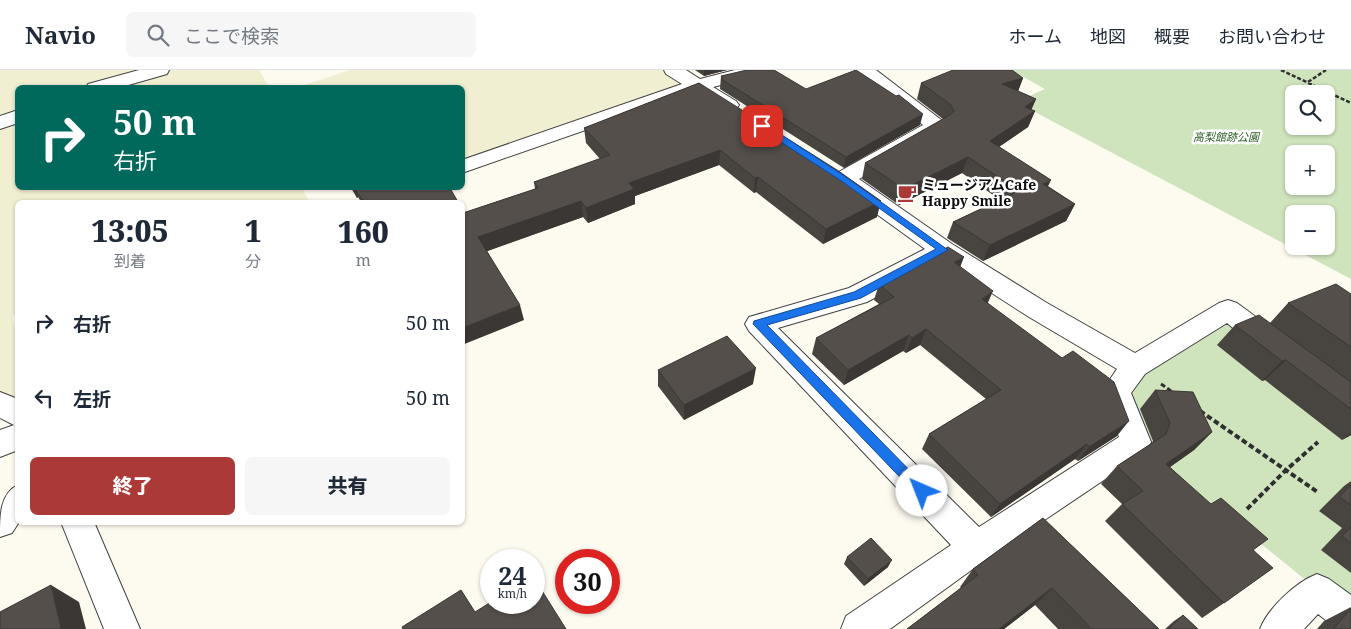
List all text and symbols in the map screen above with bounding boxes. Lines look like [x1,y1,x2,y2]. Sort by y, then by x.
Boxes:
search box [126,12,476,57]
text: Navio [25,18,96,51]
icon: search [144,21,172,49]
text: ここで検索 [184,23,279,49]
text: ホーム [1009,24,1062,48]
text: 地図 [1090,24,1126,48]
text: 概要 [1154,24,1190,48]
text: お問い合わせ [1218,24,1326,48]
map controls [1285,85,1335,255]
button: search [1285,85,1335,135]
text: 50 m [113,98,196,145]
icon: right [30,105,95,170]
pin [741,105,783,147]
icon: arrive [748,112,776,140]
park label: 高梨館跡公園 [1193,129,1261,144]
text: 右折 [113,145,157,175]
button: + [1285,145,1335,195]
place label: ミュージアムCafe Happy Smile [922,175,1036,210]
cafe icon: ミュージアムCafe Happy Smile [896,182,918,204]
button: − [1285,205,1335,255]
text: 13:05 [91,210,169,251]
text: 1 [245,210,262,251]
text: 160 [338,211,389,252]
text: m [356,249,371,271]
text: 到着 [114,250,146,272]
text: 分 [245,250,261,272]
icon: right [30,309,58,337]
text: 50 m [406,310,450,336]
text: 右折 [73,311,111,337]
icon: left [30,384,58,412]
text: 50 m [406,385,450,411]
text: 左折 [73,386,111,412]
button: 終了 [30,457,235,515]
button: 共有 [245,457,450,515]
position arrow [895,464,947,516]
speed limit sign: 30 [555,549,620,614]
text: 24 [498,558,527,592]
text: km/h [498,585,527,602]

